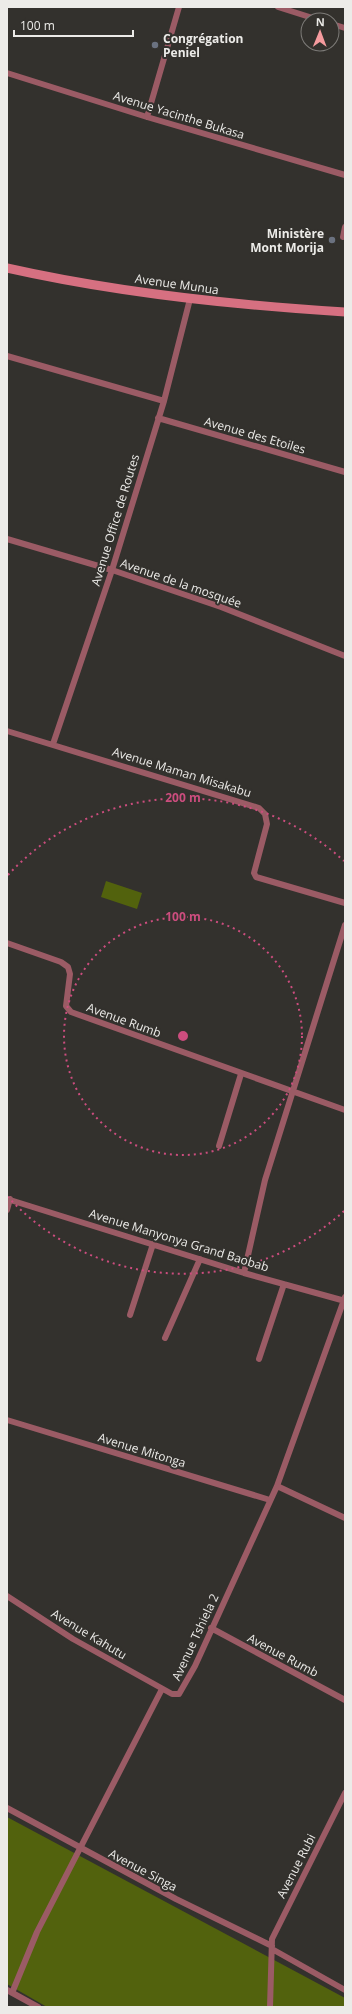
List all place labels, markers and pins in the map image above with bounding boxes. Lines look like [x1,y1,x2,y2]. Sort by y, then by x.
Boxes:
place label: Congrégation Peniel [163,30,244,61]
marker: Congrégation Peniel [150,40,160,50]
place label: Ministère Mont Morija [250,225,324,256]
marker: Ministère Mont Morija [327,235,337,245]
centre of rings [176,1029,190,1043]

